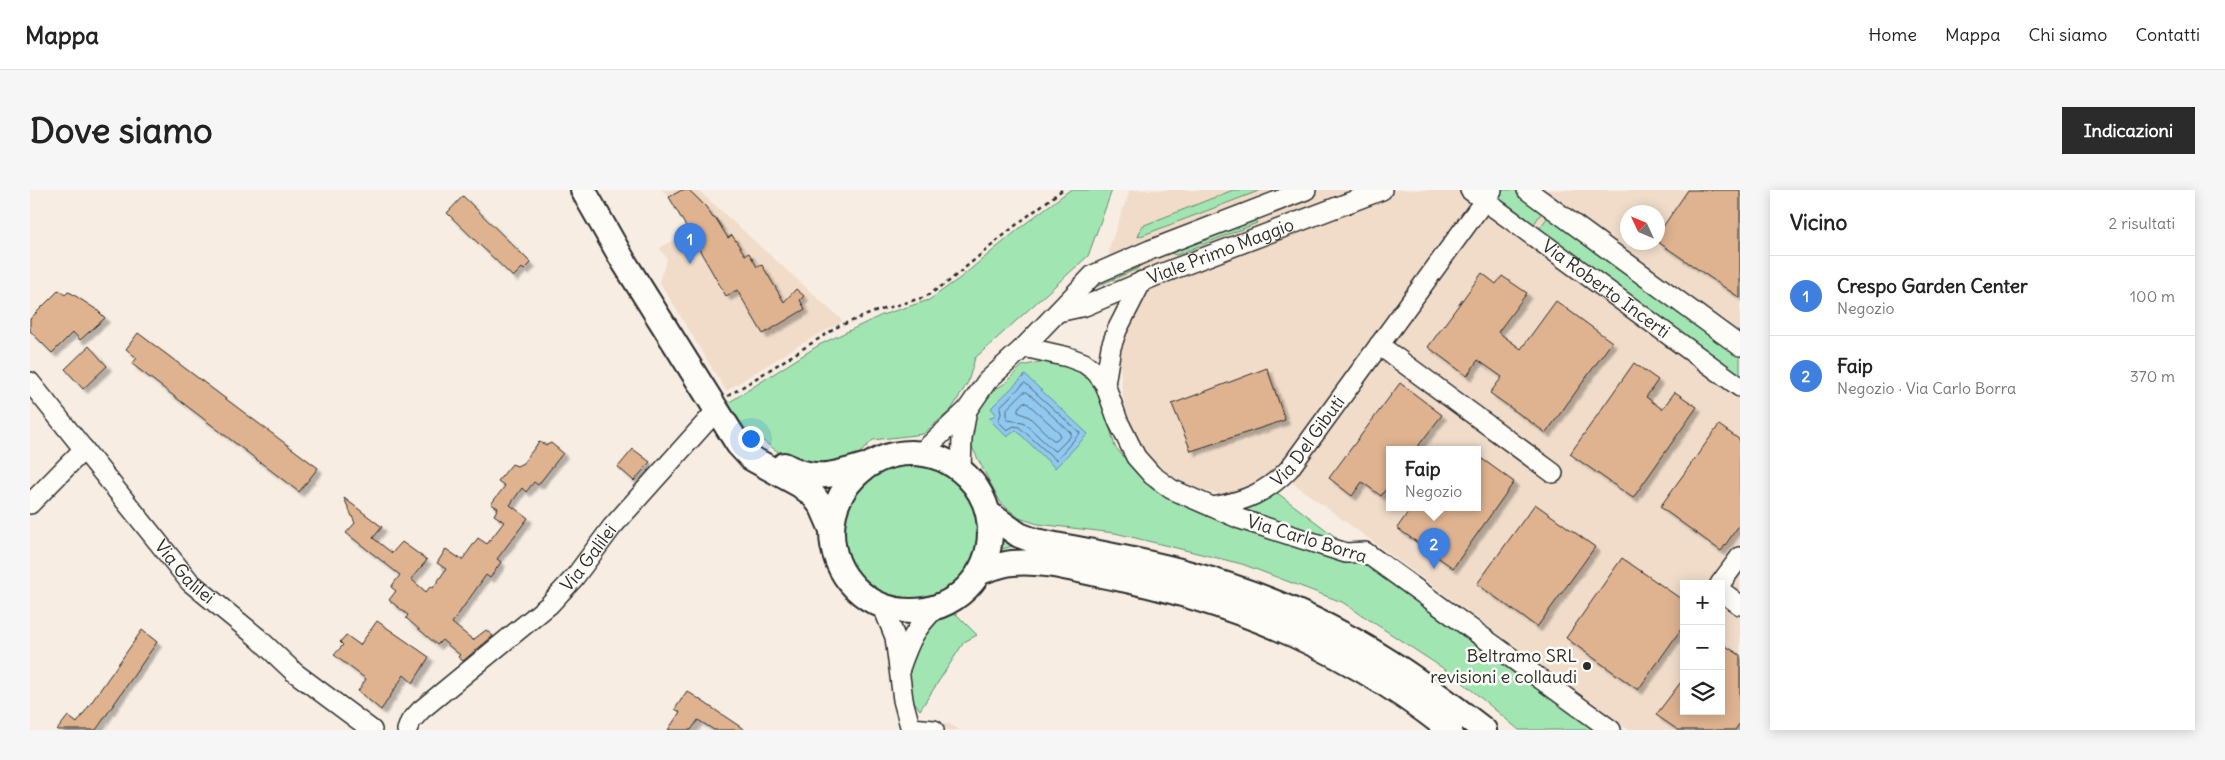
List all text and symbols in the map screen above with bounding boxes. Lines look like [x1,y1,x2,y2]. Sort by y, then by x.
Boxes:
text: Mappa [25,20,99,50]
text: Home [1868,23,1917,46]
text: Mappa [1945,23,2000,46]
text: Chi siamo [2028,23,2107,46]
text: Contatti [2135,23,2200,46]
button: Indicazioni [2062,107,2195,154]
text: Dove siamo [30,108,213,152]
north arrow [1620,205,1665,250]
text: Vicino [1790,209,1847,236]
street label: Viale Primo Maggio [1144,212,1297,289]
text: 2 risultati [2109,213,2175,233]
pin: 1 [674,223,706,264]
street label: Via Roberto Incerti [1537,234,1675,343]
text: Crespo Garden Center [1837,274,2028,298]
text: 1 [1803,286,1809,306]
text: 100 m [2130,286,2175,306]
text: Negozio [1837,298,1895,318]
text: Faip [1837,354,1873,378]
text: 2 [1802,366,1810,386]
text: 370 m [2130,366,2175,386]
text: Negozio · Via Carlo Borra [1837,378,2016,398]
street label: Via Del Gibuti [1266,391,1349,491]
your location [738,426,764,452]
popup [1386,446,1481,511]
text: Faip [1405,457,1441,481]
text: Negozio [1405,481,1462,501]
street label: Via Carlo Borra [1244,509,1370,568]
street label: Via Galilei [555,519,621,596]
pin: 2 [1418,528,1450,569]
street label: Via Galilei [150,535,220,609]
map controls [1680,580,1725,715]
button: + [1680,580,1725,625]
button: − [1680,625,1725,670]
place label: Beltramo SRL revisioni e collaudi [1430,644,1577,688]
marker: Beltramo SRL revisioni e collaudi [1581,660,1593,672]
button: layers [1680,670,1725,715]

